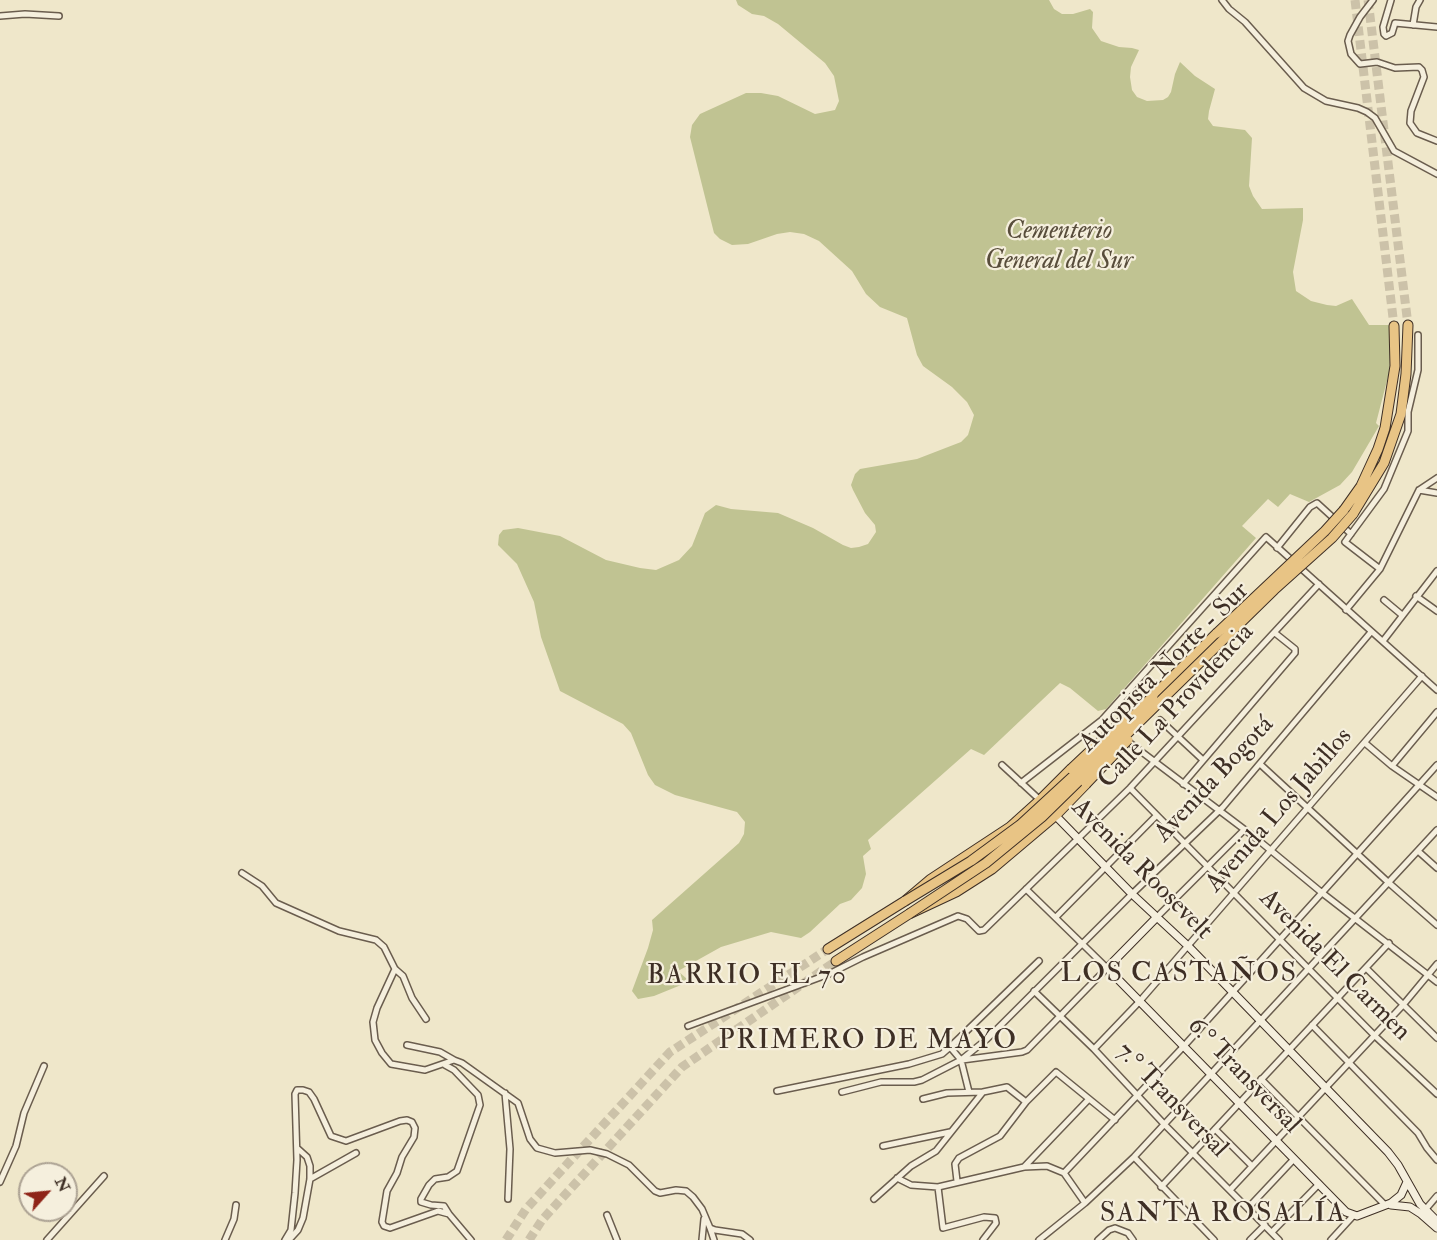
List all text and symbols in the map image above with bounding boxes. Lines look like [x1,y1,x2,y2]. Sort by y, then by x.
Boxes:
park label: Cementerio General del Sur [985,216,1133,278]
street label: Autopista Norte - Sur [1073,576,1257,760]
street label: Calle La Providencia [1093,618,1261,796]
street label: Avenida Bogotá [1149,711,1281,849]
street label: Avenida Los Jabillos [1200,722,1360,900]
street label: Avenida Roosevelt [1064,793,1218,947]
street label: Avenida El Carmen [1252,884,1416,1048]
district label: LOS CASTAÑOS [1060,958,1298,992]
district label: BARRIO EL 70 [647,961,847,993]
street label: 6.° Transversal [1180,1011,1306,1141]
district label: PRIMERO DE MAYO [718,1025,1018,1059]
street label: 7.° Transversal [1108,1037,1234,1165]
north arrow [18,1162,78,1222]
text: N [50,1174,74,1196]
district label: SANTA ROSALÍA [1100,1198,1346,1232]

